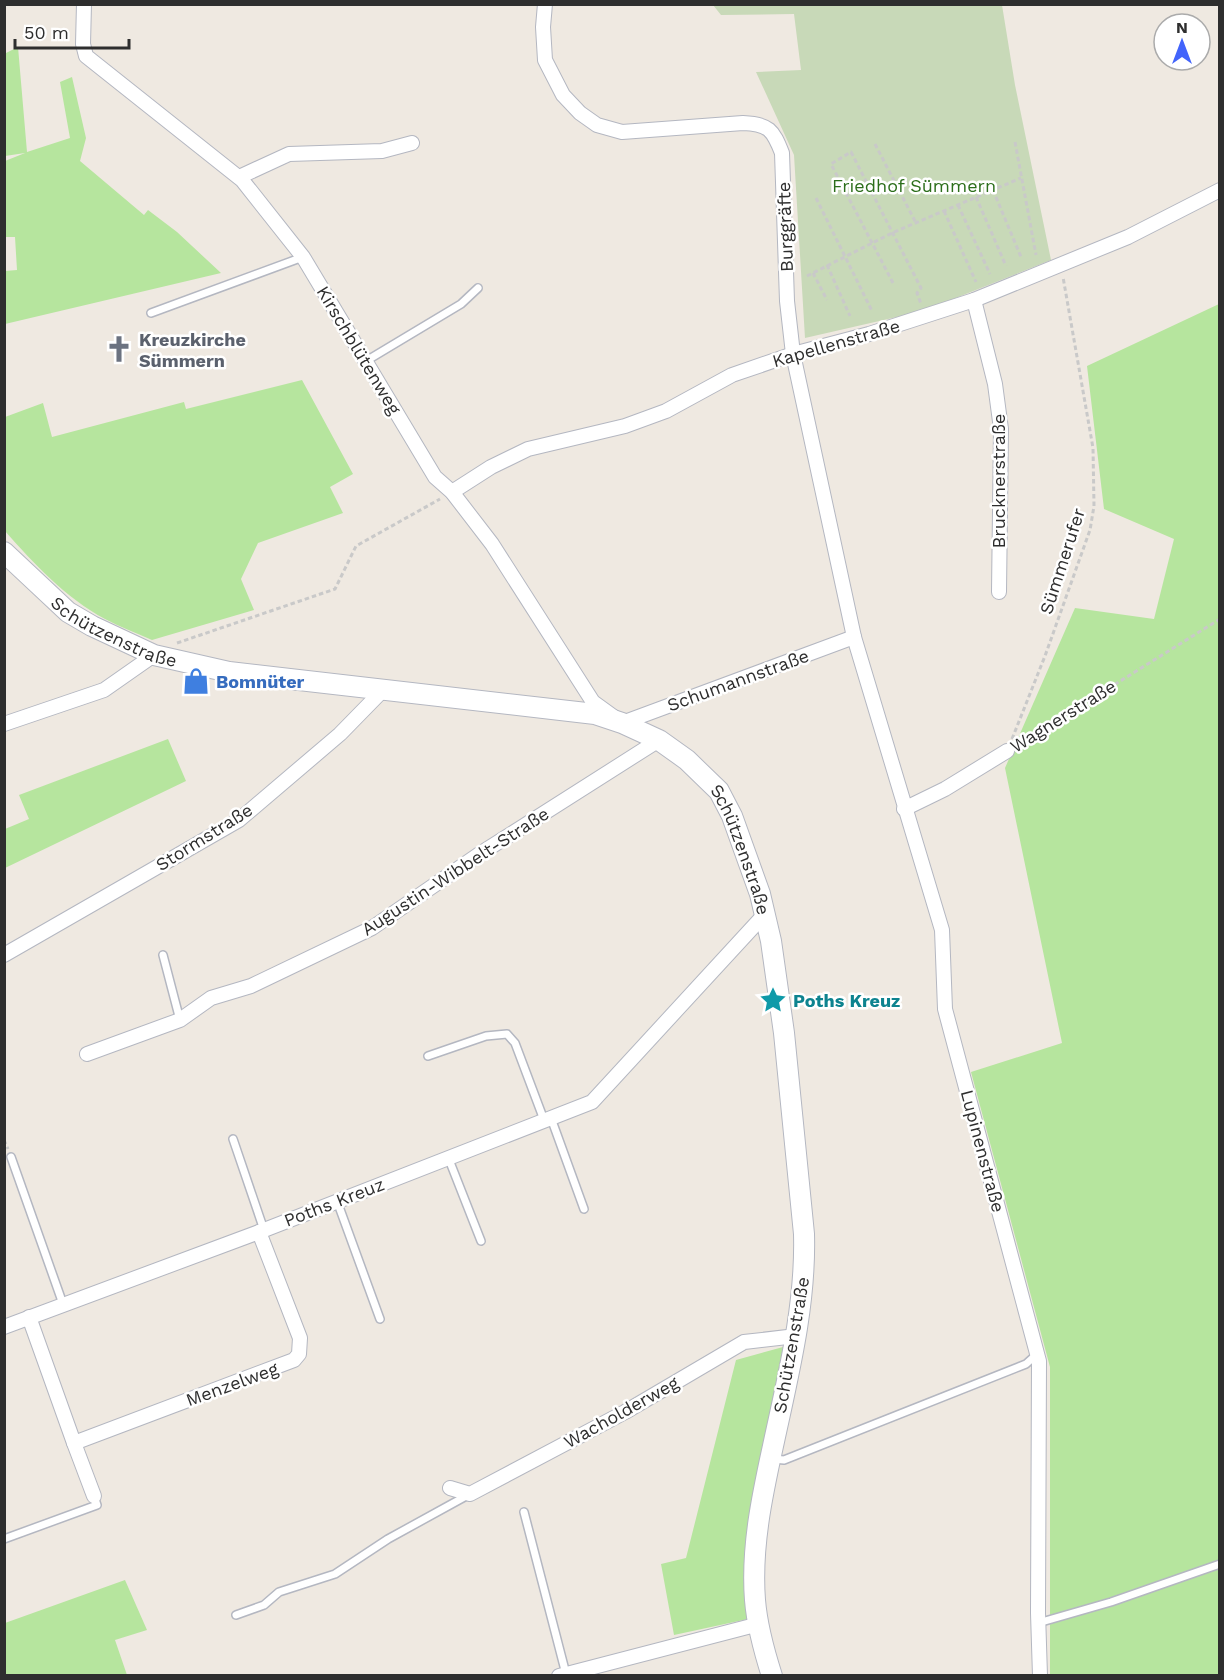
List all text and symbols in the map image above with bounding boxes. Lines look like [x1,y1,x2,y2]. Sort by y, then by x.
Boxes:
scale bar [15,12,129,50]
north arrow [1152,12,1212,72]
text: N [1176,18,1188,37]
text: 50 m [24,22,69,43]
park label: Friedhof Sümmern [832,175,996,196]
street label: Burggräfte [773,182,797,272]
street label: Kirschblütenweg [312,282,406,418]
street label: Kapellenstraße [770,315,902,371]
place label: Kreuzkirche Sümmern [139,329,246,371]
church icon: Kreuzkirche Sümmern [104,334,134,364]
street label: Brucknerstraße [988,414,1009,548]
street label: Sümmerufer [1035,505,1089,617]
street label: Schützenstraße [47,591,179,670]
street label: Schumannstraße [664,645,812,715]
shop icon: Bomnüter [181,666,211,696]
place label: Bomnüter [216,671,305,692]
street label: Wagnerstraße [1006,675,1120,757]
street label: Schützenstraße [707,779,775,917]
street label: Stormstraße [152,799,256,875]
street label: Augustin-Wibbelt-Straße [357,803,553,939]
place icon: Poths Kreuz [758,985,788,1015]
place label: Poths Kreuz [793,990,900,1011]
street label: Lupinenstraße [957,1087,1009,1215]
street label: Poths Kreuz [281,1173,387,1231]
street label: Schützenstraße [769,1275,813,1415]
street label: Menzelweg [183,1357,281,1410]
street label: Wacholderweg [560,1372,682,1452]

